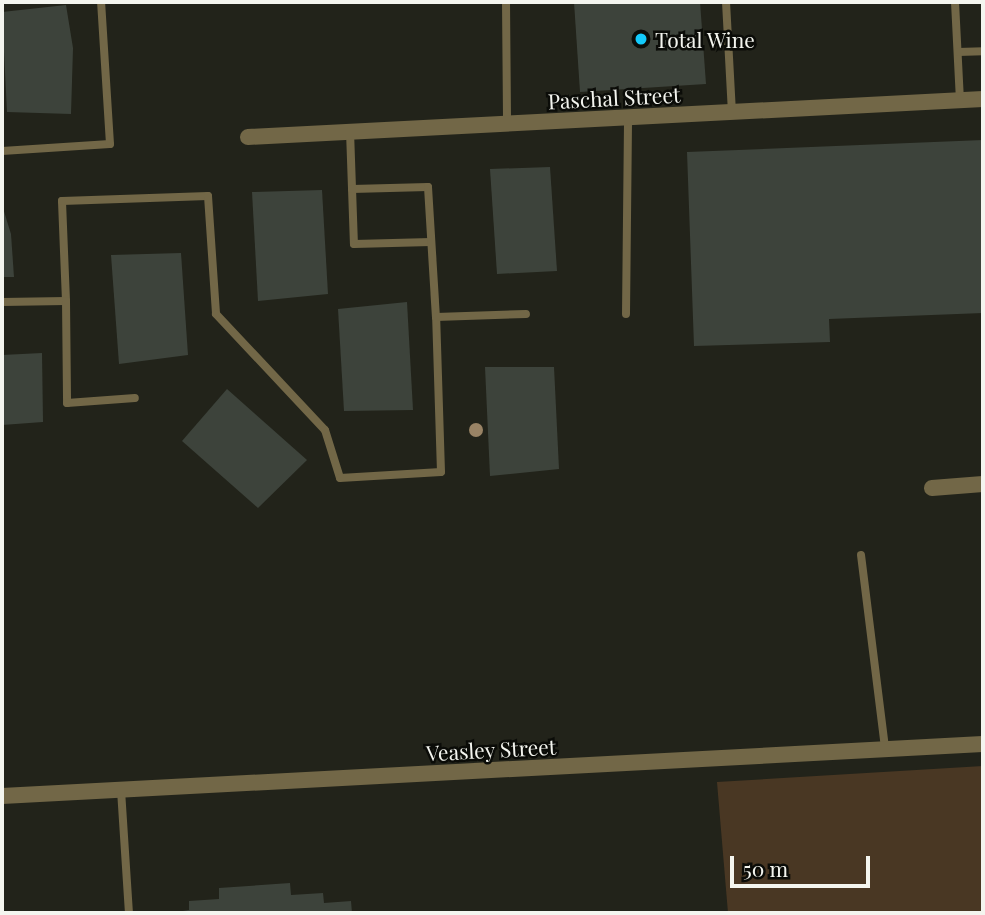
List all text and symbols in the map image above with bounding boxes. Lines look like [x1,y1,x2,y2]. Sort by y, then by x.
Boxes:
place label: Total Wine [655,26,756,52]
marker: Total Wine [633,31,649,47]
street label: Paschal Street [547,81,681,113]
street label: Veasley Street [425,733,557,765]
scale bar [733,842,873,886]
text: 50 m [743,854,788,882]

